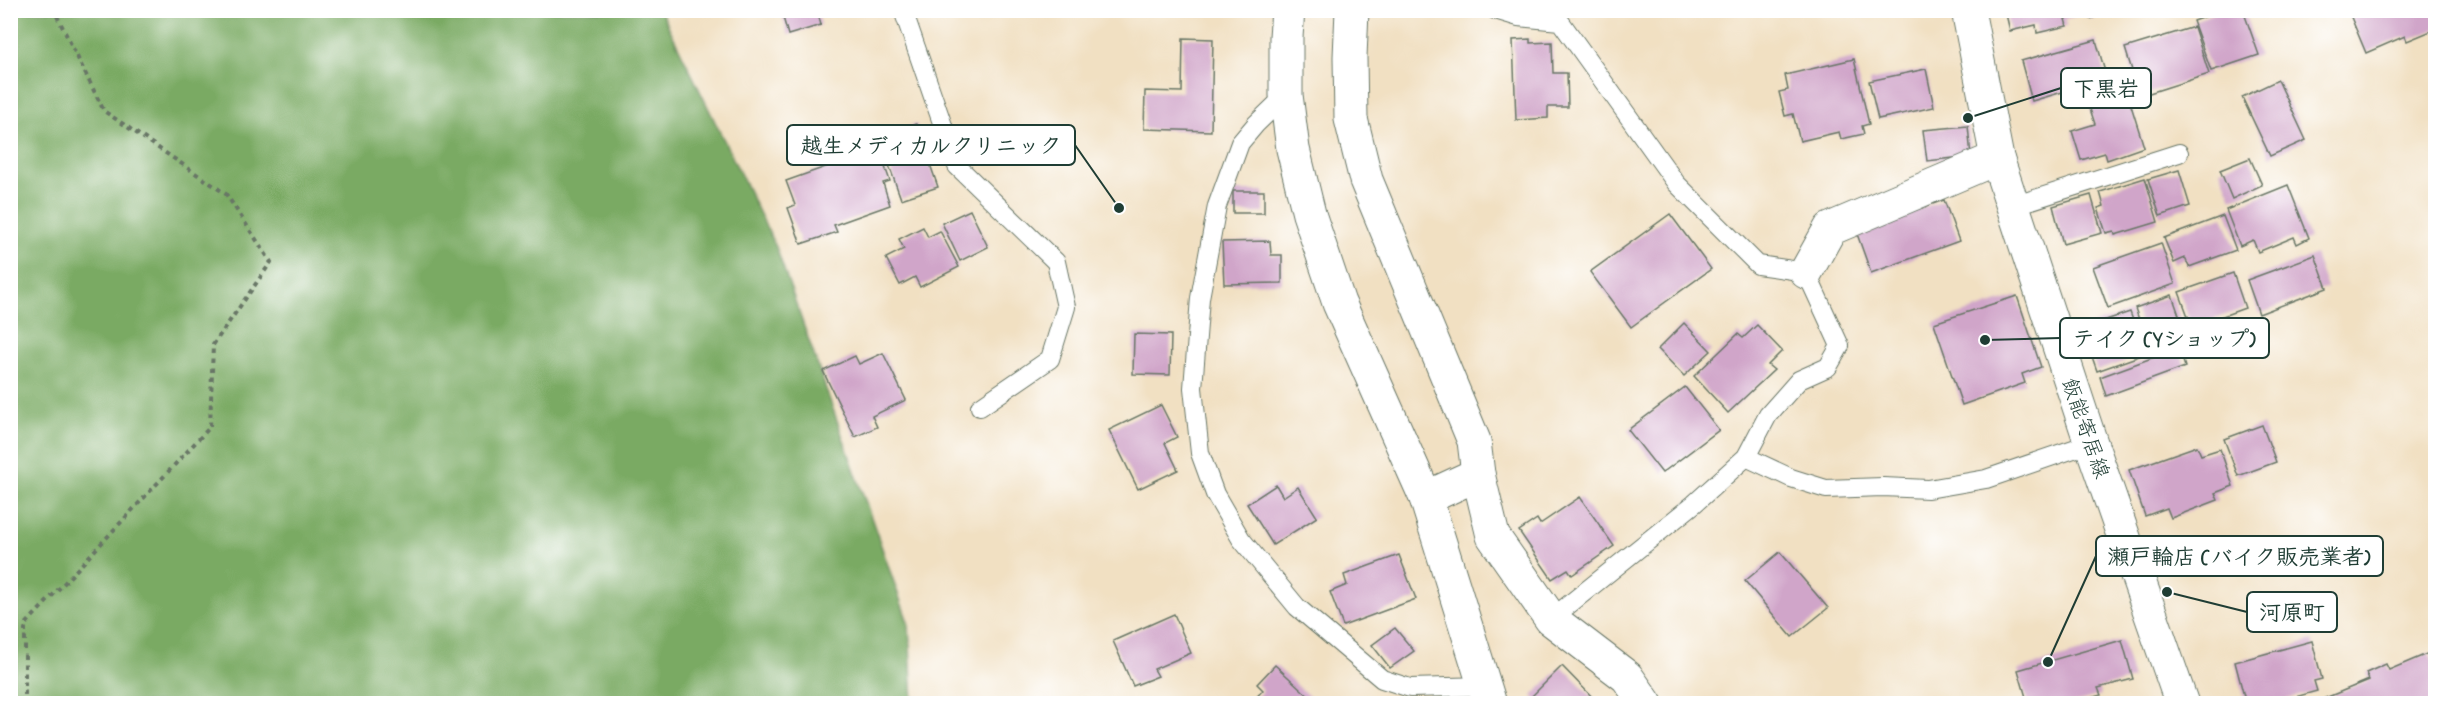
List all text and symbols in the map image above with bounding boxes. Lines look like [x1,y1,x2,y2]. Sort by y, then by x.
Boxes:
callout: 下黒岩 [2061,68,2151,108]
text: 下黒岩 [2073,75,2139,107]
callout: 越生メディカルクリニック [787,125,1075,165]
text: 越生メディカルクリニック [801,132,1061,164]
callout: テイク (Yショップ) [2060,318,2269,358]
text: テイク (Yショップ) [2072,325,2256,357]
street label: 飯能寄居線 [2053,374,2115,483]
callout: 瀬戸輪店 (バイク販売業者) [2096,536,2383,576]
text: 瀬戸輪店 (バイク販売業者) [2108,543,2371,575]
callout: 河原町 [2247,592,2337,632]
text: 河原町 [2259,599,2325,631]

